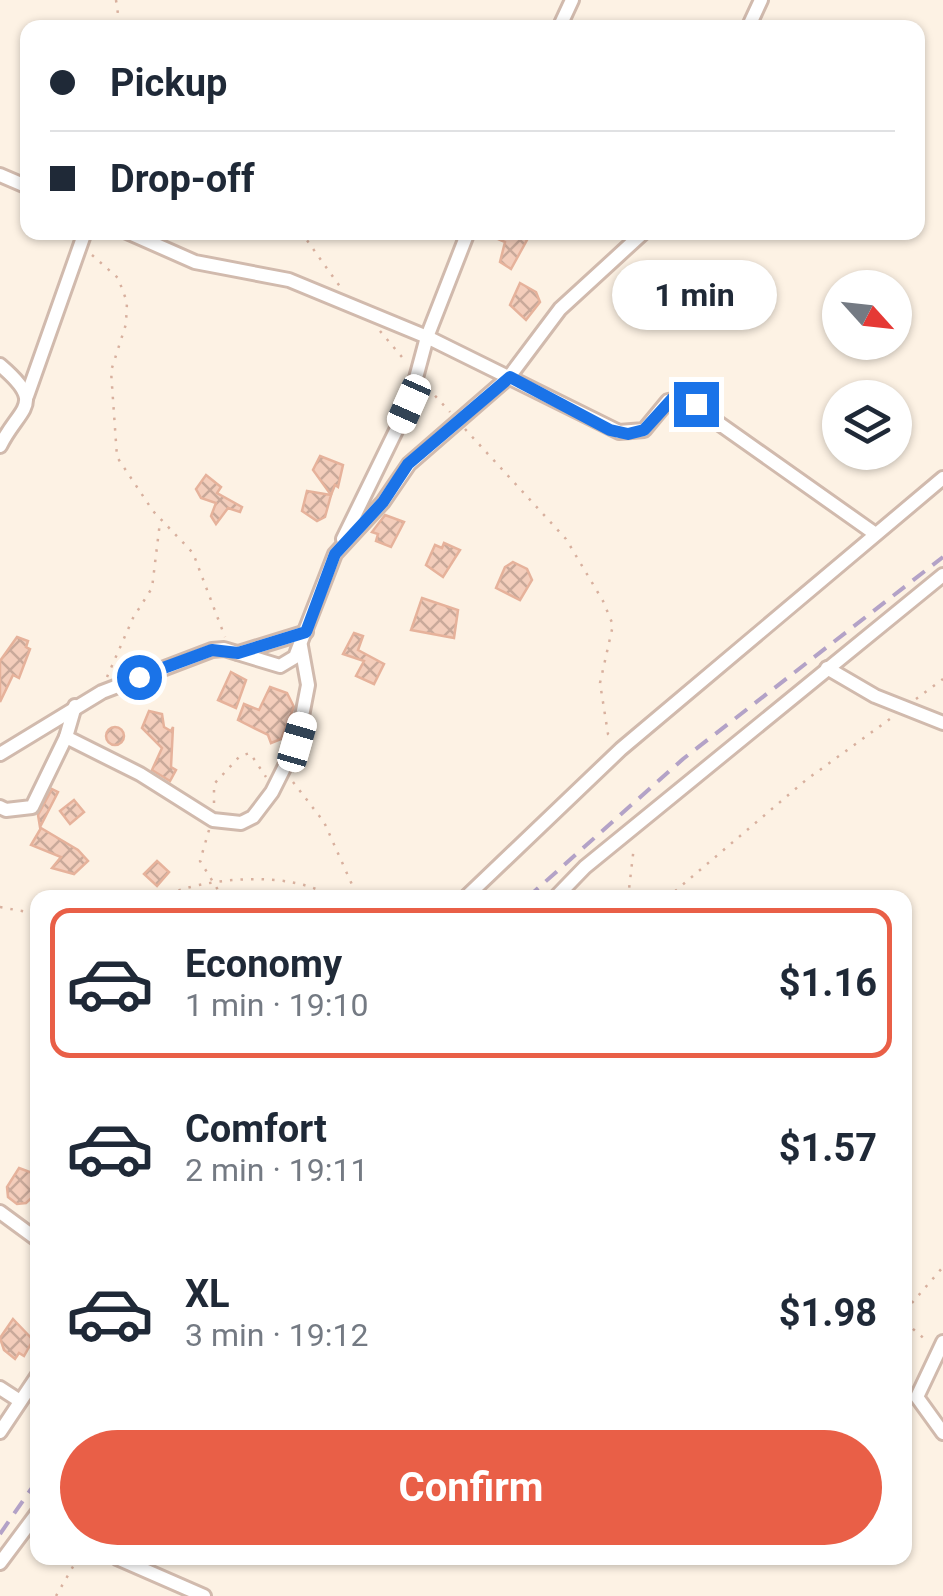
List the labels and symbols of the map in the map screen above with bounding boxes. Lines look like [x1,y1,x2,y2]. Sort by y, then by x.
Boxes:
callout: 1 min [614,259,778,329]
north arrow [822,270,912,360]
car [383,370,435,438]
route end [674,382,719,427]
route start [117,655,162,700]
car [274,709,320,775]

